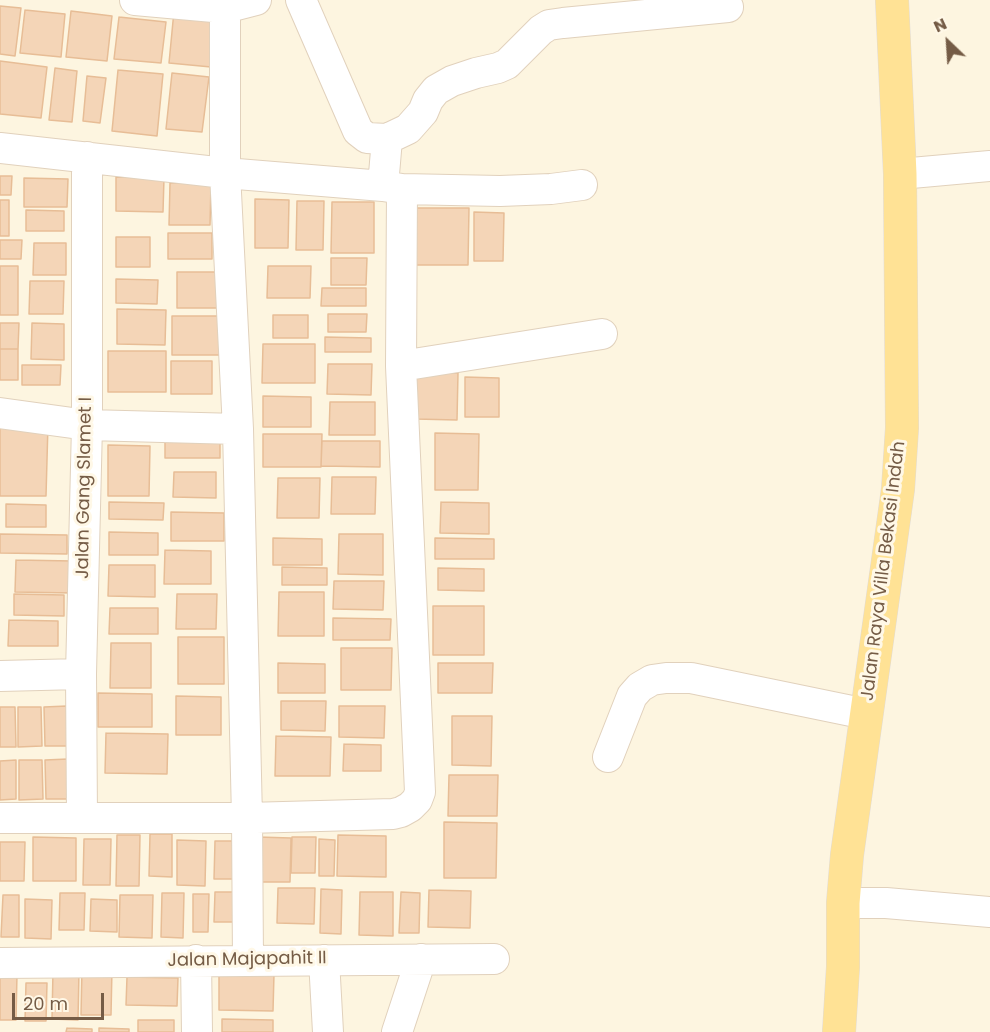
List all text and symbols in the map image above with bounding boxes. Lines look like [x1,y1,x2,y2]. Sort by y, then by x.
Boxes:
north arrow [918,12,978,72]
text: N [930,12,950,38]
street label: Jalan Gang Slamet I [73,397,97,579]
street label: Jalan Raya Villa Bekasi Indah [857,440,911,702]
street label: Jalan Majapahit II [167,948,327,972]
scale bar [15,981,106,1019]
text: 20 m [23,991,68,1016]

